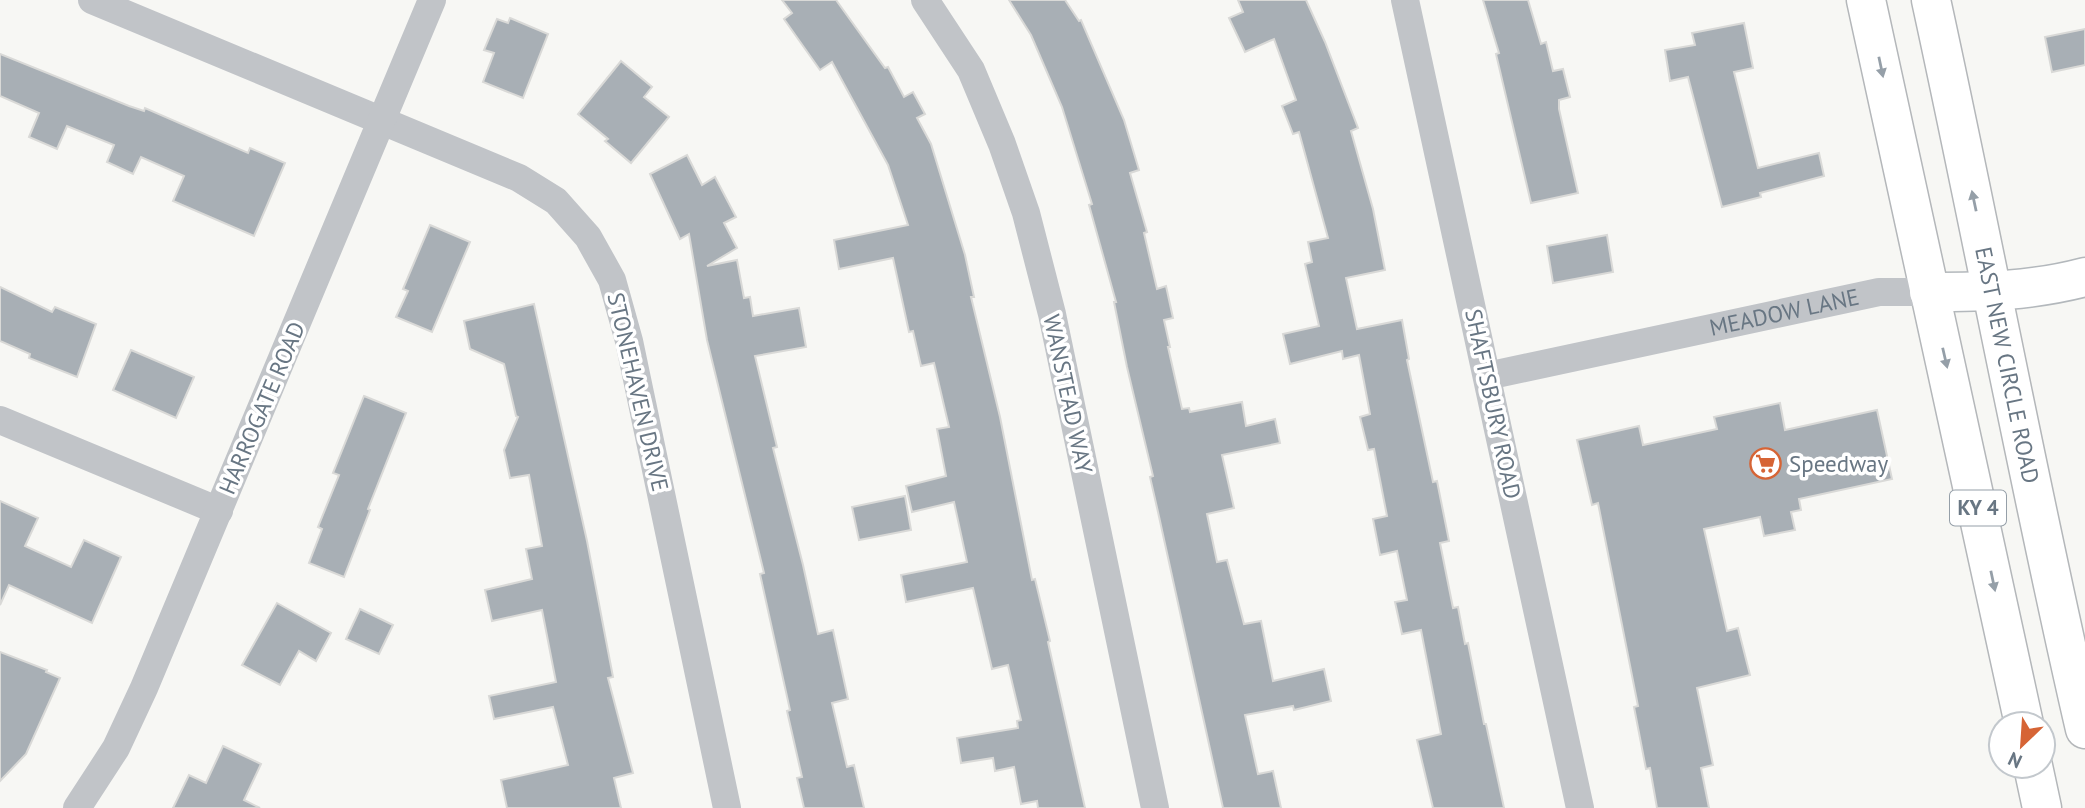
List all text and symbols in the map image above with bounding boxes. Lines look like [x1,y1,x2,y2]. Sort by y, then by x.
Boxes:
one-way arrow [1876,56,1887,78]
one-way arrow [1968,190,1979,212]
street label: EAST NEW CIRCLE ROAD [1969,244,2046,486]
street label: MEADOW LANE [1707,282,1862,342]
street label: STONEHAVEN DRIVE [602,290,675,494]
street label: SHAFTSBURY ROAD [1459,306,1528,502]
street label: WANSTEAD WAY [1037,312,1100,476]
street label: HARROGATE ROAD [212,317,311,498]
one-way arrow [1940,348,1951,370]
supermarket icon: Speedway [1749,447,1783,481]
place label: Speedway [1789,449,1888,478]
road number: KY 4 [1950,490,2006,526]
one-way arrow [1988,570,1999,592]
north arrow [1987,710,2057,780]
text: N [2004,747,2026,774]

